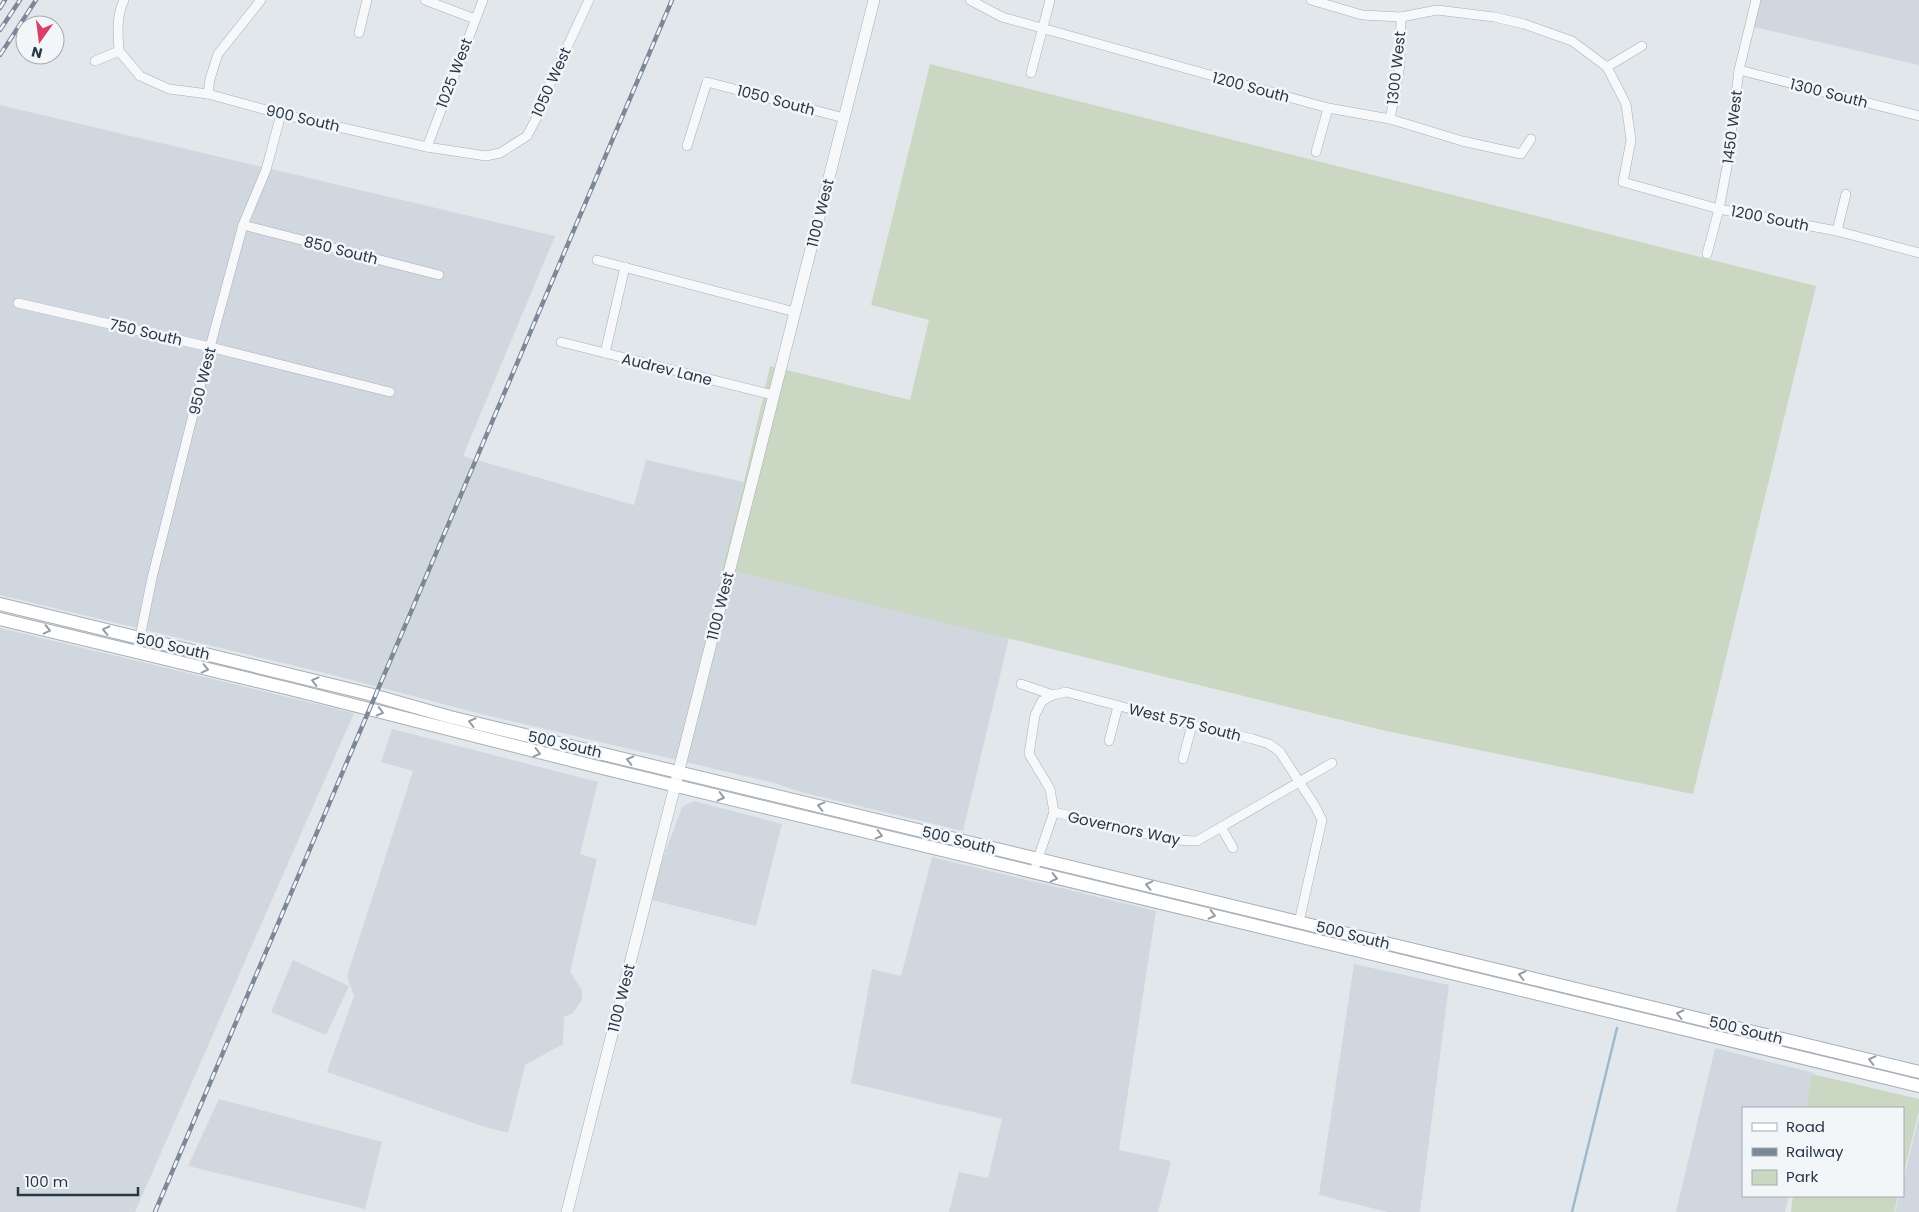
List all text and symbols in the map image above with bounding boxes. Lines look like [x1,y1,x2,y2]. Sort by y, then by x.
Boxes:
north arrow [15,15,65,65]
street label: 1300 West [1382,30,1410,106]
street label: 1025 West [431,35,477,111]
text: N [29,42,44,64]
street label: 1050 West [526,44,576,120]
street label: 1200 South [1210,67,1292,107]
street label: 1300 South [1788,73,1870,113]
street label: 1050 South [735,79,817,121]
street label: 1450 West [1717,89,1747,165]
street label: 900 South [264,99,342,137]
street label: 1100 West [801,177,839,249]
street label: 1200 South [1729,200,1811,236]
street label: 850 South [302,231,380,269]
street label: 750 South [108,313,184,351]
street label: 950 West [183,345,221,417]
street label: Audrev Lane [619,348,715,390]
street label: 1100 West [701,570,739,642]
one-way arrow [43,624,52,635]
one-way arrow [102,625,111,636]
street label: 500 South [134,627,212,665]
one-way arrow [201,663,210,674]
one-way arrow [311,676,320,687]
street label: West 575 South [1127,698,1243,746]
one-way arrow [375,707,383,717]
one-way arrow [468,717,477,728]
street label: 500 South [526,725,604,763]
one-way arrow [533,747,541,757]
one-way arrow [626,755,635,766]
one-way arrow [717,791,726,802]
one-way arrow [817,801,826,812]
street label: Governors Way [1066,806,1183,850]
street label: 500 South [920,821,998,859]
one-way arrow [875,829,884,840]
one-way arrow [1050,872,1059,883]
one-way arrow [1145,880,1154,891]
one-way arrow [1208,910,1216,920]
street label: 500 South [1314,916,1392,954]
street label: 1100 West [602,962,640,1034]
one-way arrow [1517,970,1526,981]
one-way arrow [1675,1009,1684,1020]
street label: 500 South [1707,1011,1785,1049]
one-way arrow [1867,1055,1876,1066]
legend [1742,1107,1904,1197]
text: Road [1786,1116,1825,1137]
text: Railway [1786,1141,1844,1162]
scale bar [18,1164,138,1196]
text: Park [1786,1166,1818,1187]
text: 100 m [25,1171,68,1192]

